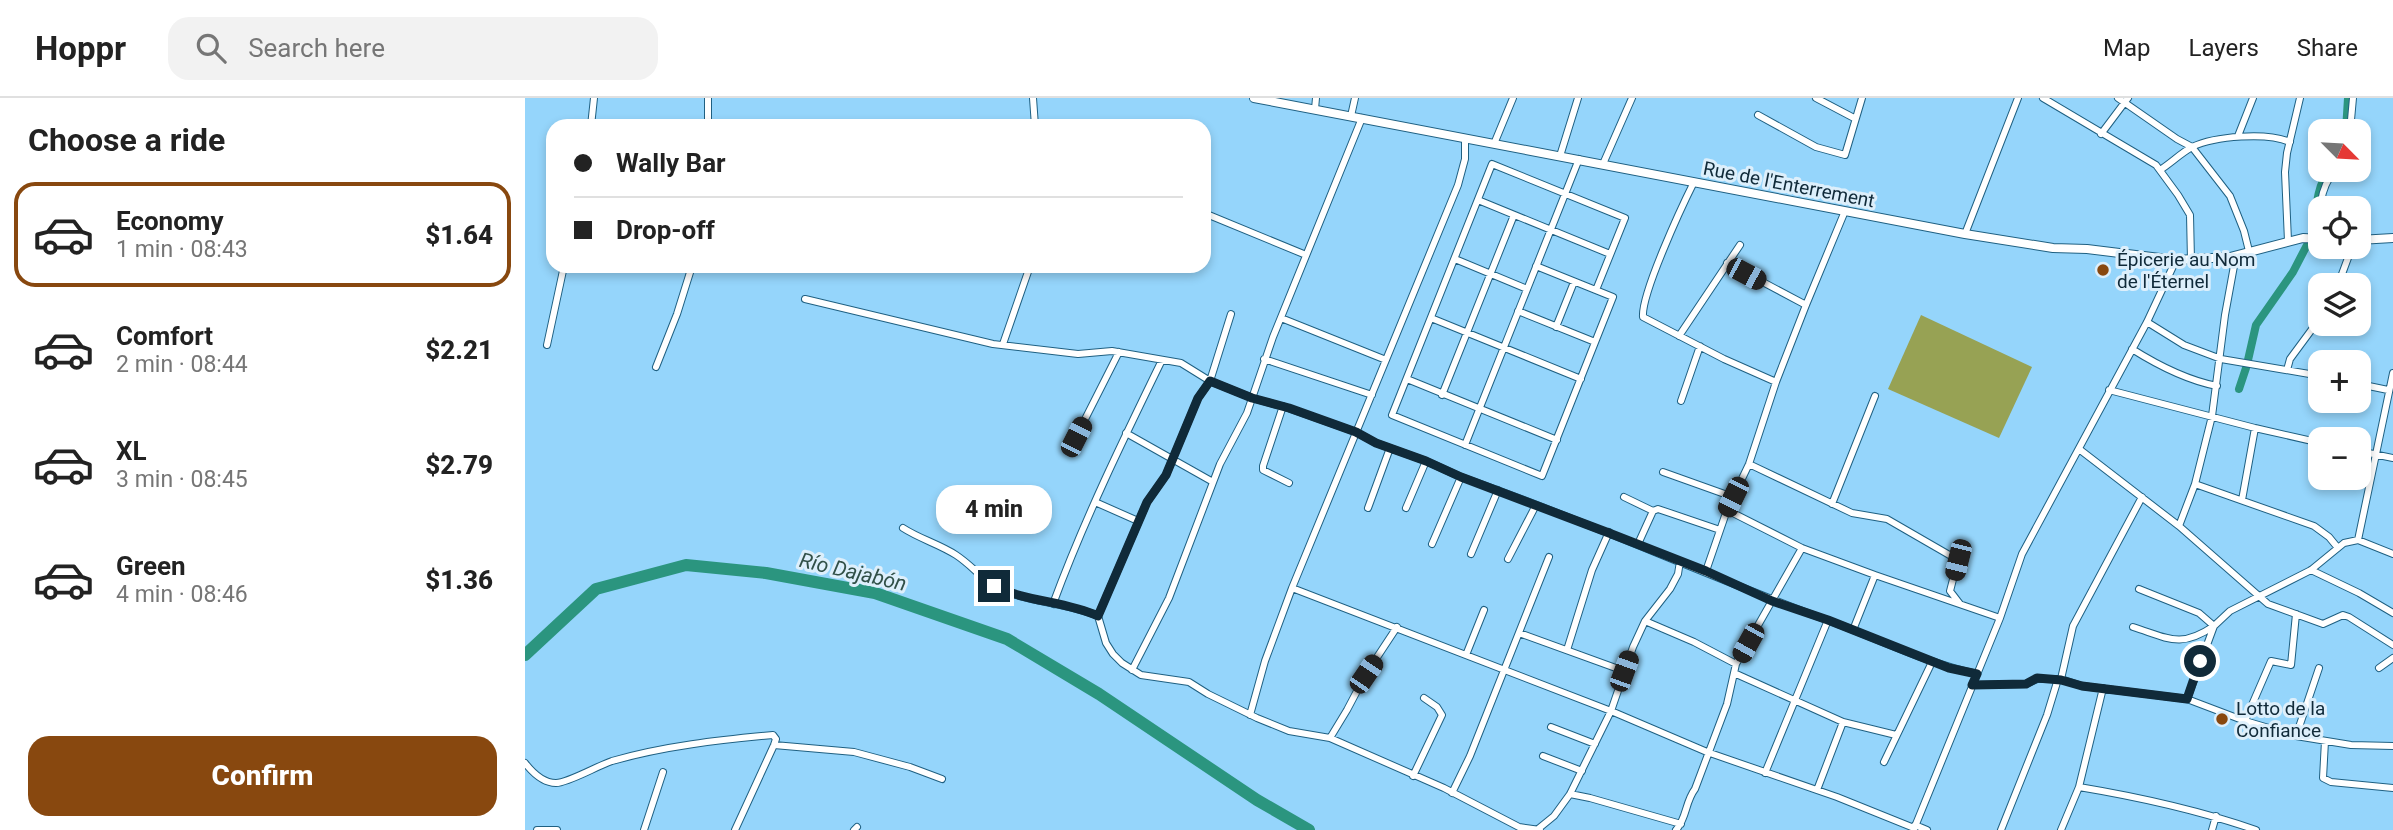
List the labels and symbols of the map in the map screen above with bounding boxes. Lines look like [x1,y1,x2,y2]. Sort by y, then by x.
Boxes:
north arrow [2308,119,2371,182]
street label: Rue de l'Enterrement [1701,157,1877,212]
place label: Épicerie au Nom de l'Éternel [2117,248,2256,293]
car [1723,255,1770,293]
marker: Épicerie au Nom de l'Éternel [2095,262,2111,278]
car [1058,414,1095,460]
car [1715,474,1752,520]
callout: 4 min [936,484,1052,533]
car [1943,537,1974,583]
water label: Río Dajabón [797,548,909,596]
route end [978,570,1010,602]
car [1729,620,1768,666]
route start [2184,645,2216,677]
car [1607,648,1642,694]
car [1346,651,1387,697]
place label: Lotto de la Confiance [2236,697,2325,742]
marker: Lotto de la Confiance [2214,711,2230,727]

